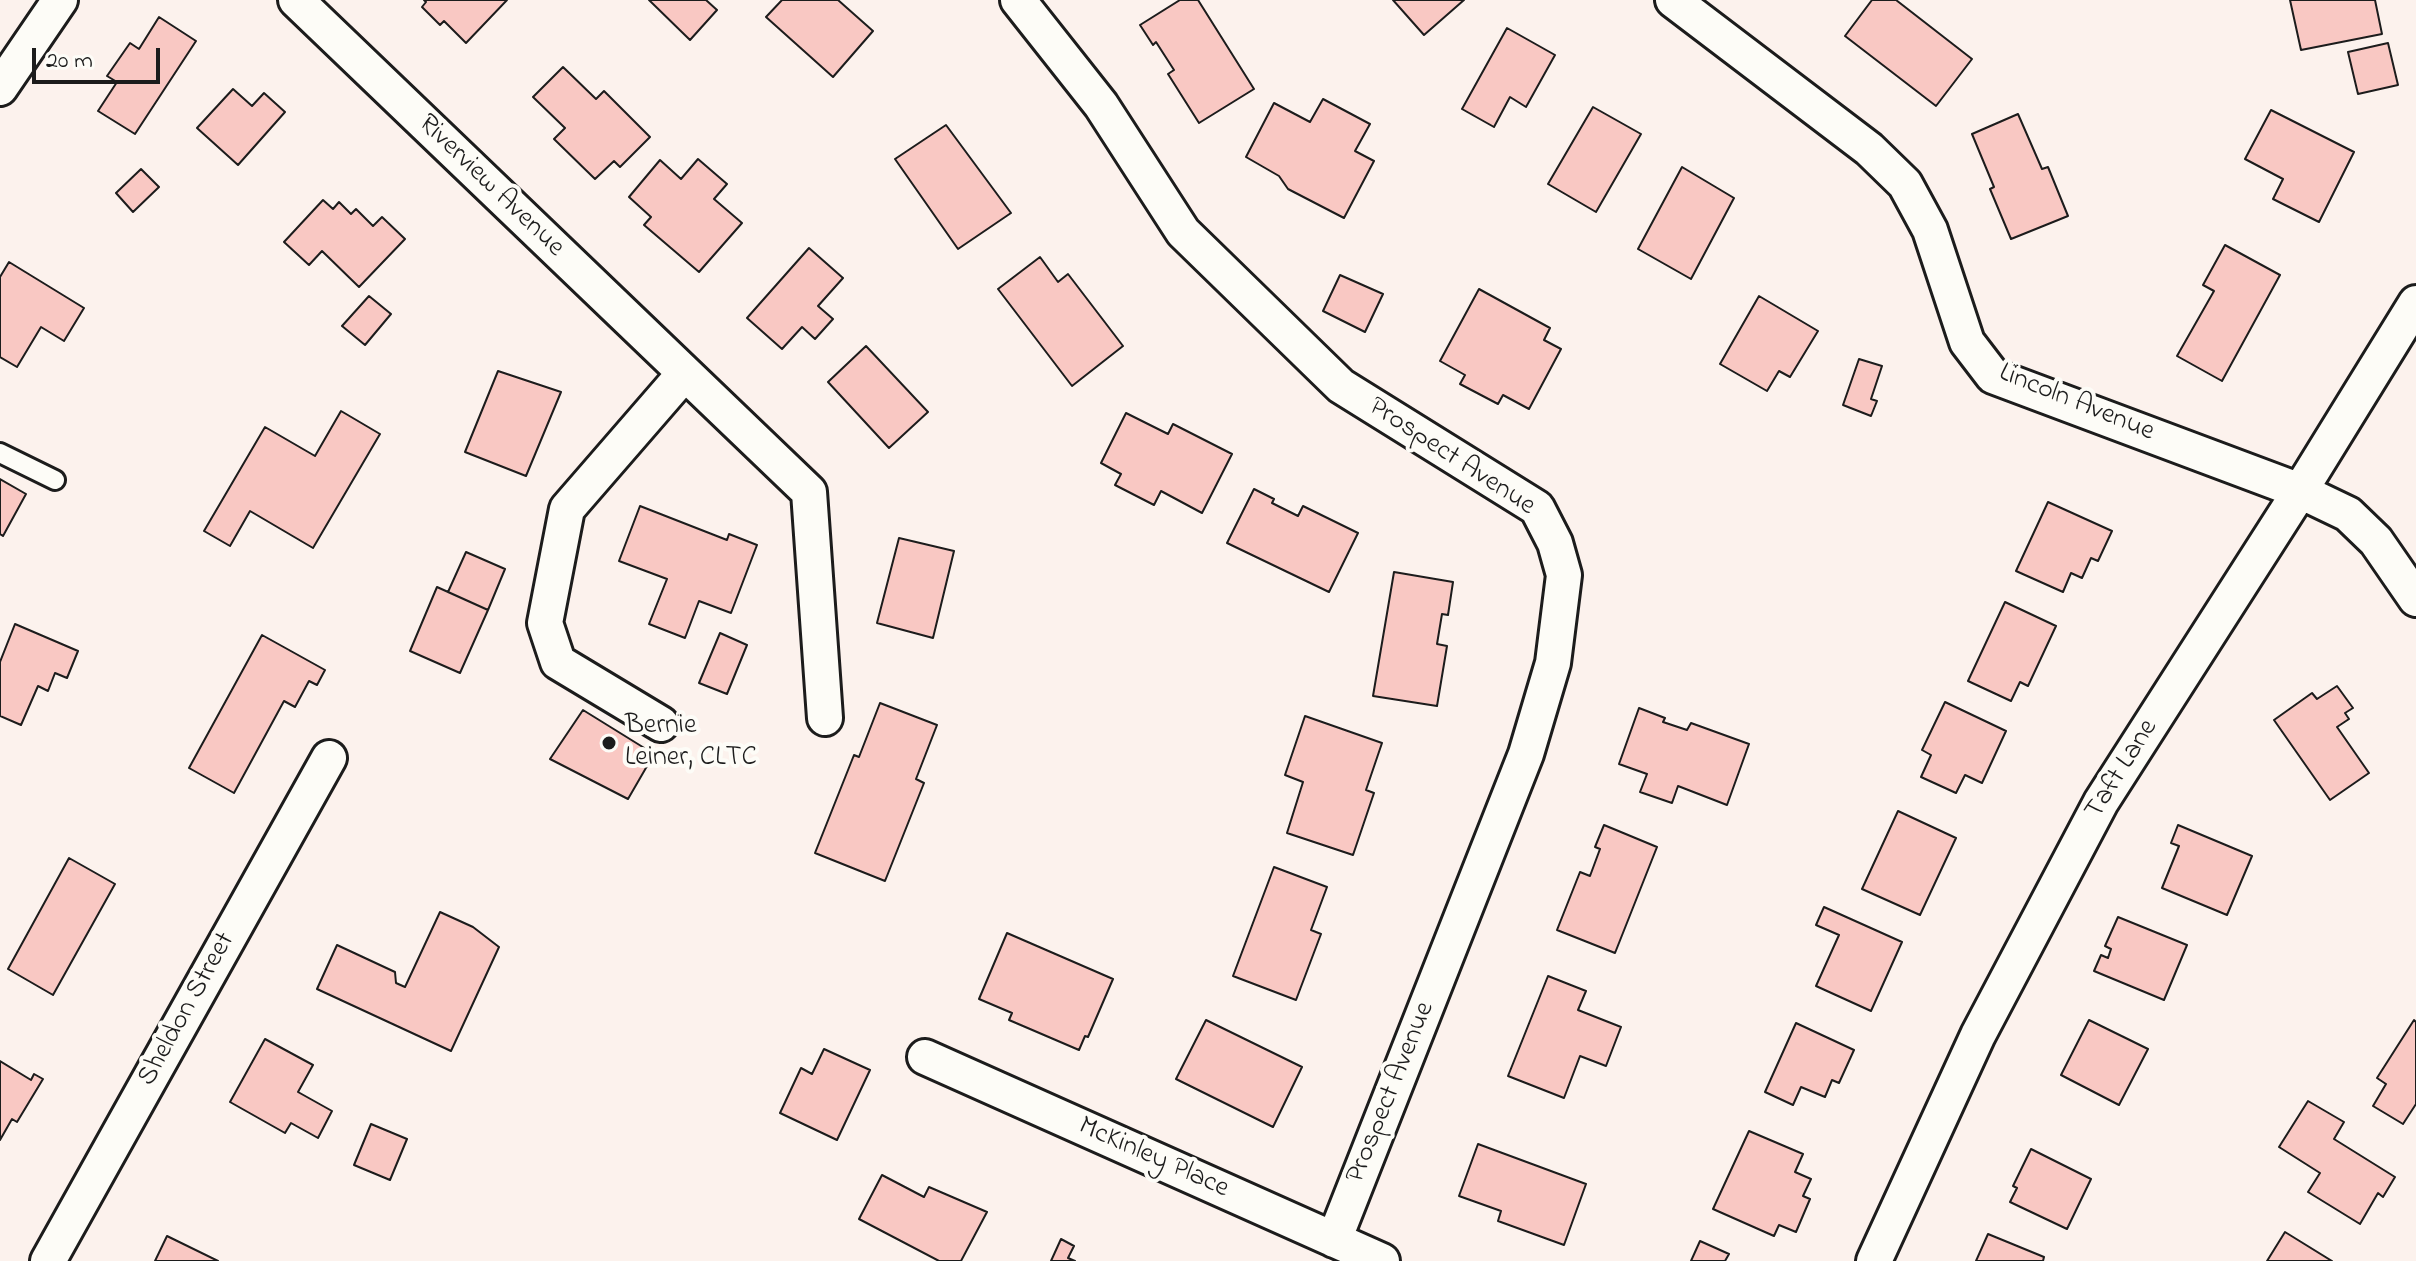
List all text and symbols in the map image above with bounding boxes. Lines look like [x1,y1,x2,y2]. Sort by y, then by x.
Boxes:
scale bar [36,32,164,82]
text: 20 m [46,44,93,79]
street label: Riverview Avenue [410,109,570,265]
street label: Lincoln Avenue [1993,358,2159,450]
street label: Prospect Avenue [1361,392,1541,524]
place label: Bernie Leiner, CLTC [625,710,757,776]
street label: Taft Lane [2079,714,2167,826]
marker: Bernie Leiner, CLTC [600,734,618,752]
street label: Sheldon Street [132,927,244,1093]
street label: Prospect Avenue [1340,998,1444,1188]
street label: McKinley Place [1073,1111,1233,1207]

